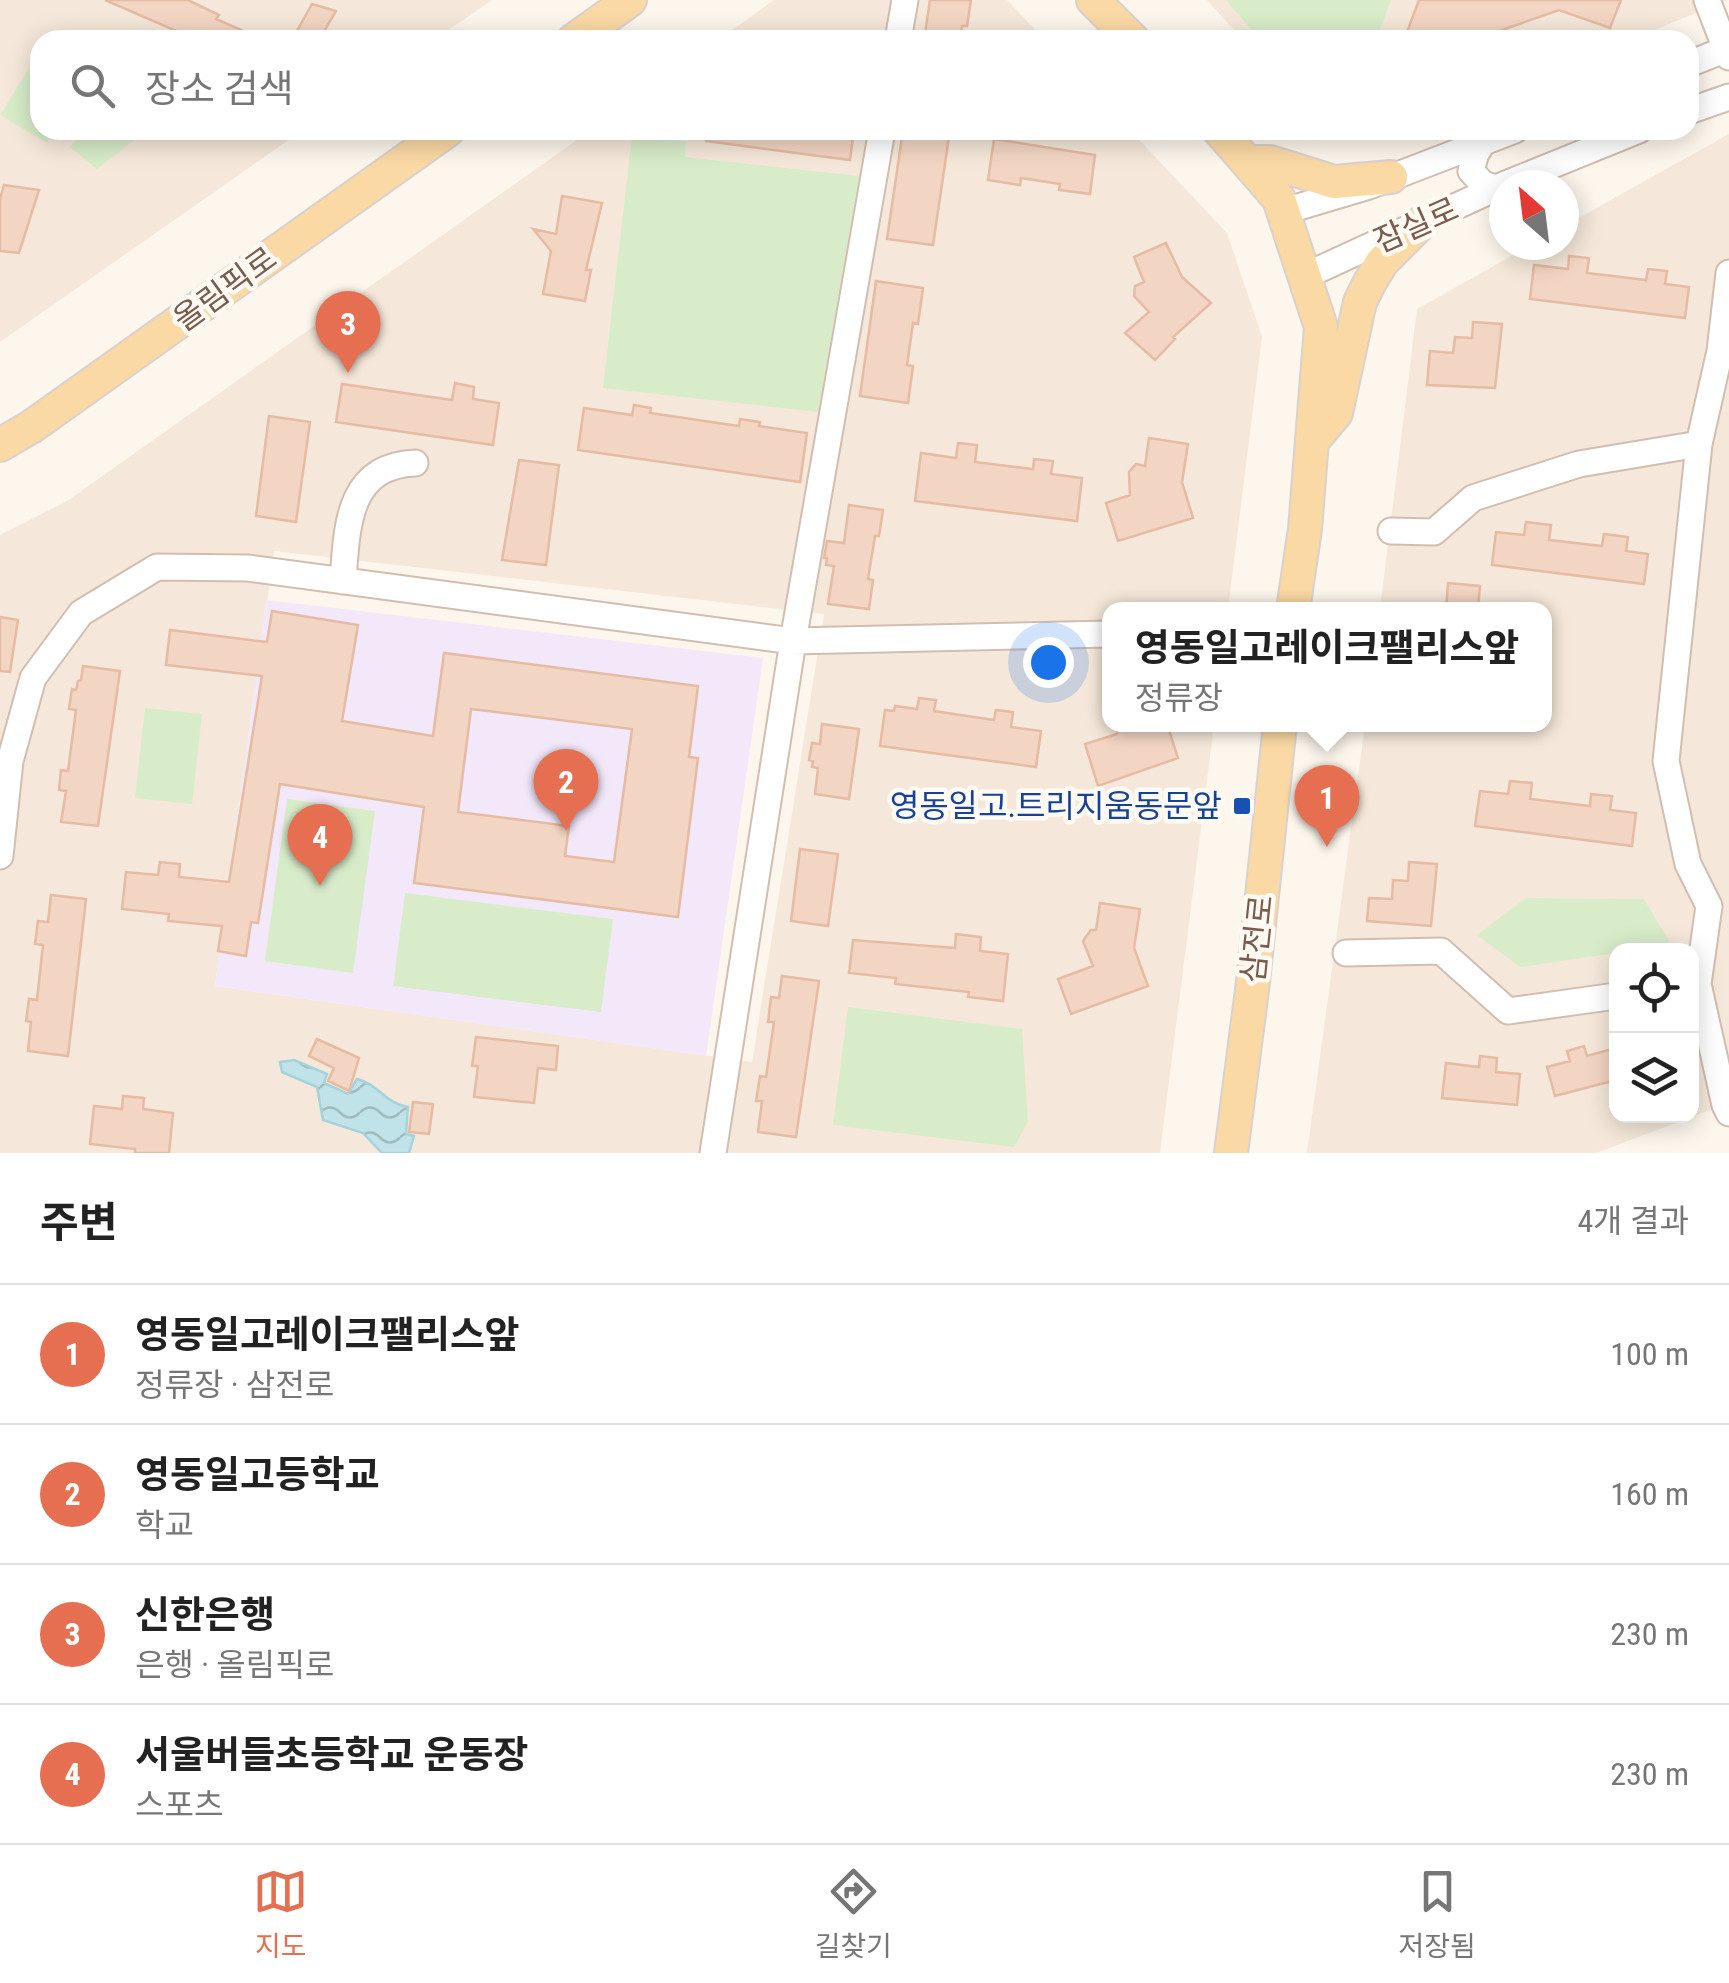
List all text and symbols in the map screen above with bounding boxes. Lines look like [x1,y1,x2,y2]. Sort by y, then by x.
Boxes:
search box [30,30,1699,140]
icon: search [65,58,120,113]
text: 장소 검색 [145,67,294,111]
north arrow [1489,170,1579,260]
street label: 잠실로 [1368,190,1464,260]
street label: 올림픽로 [166,239,284,339]
pin: 3 [316,290,380,373]
popup [1102,602,1552,732]
text: 영동일고레이크팰리스앞 [1135,626,1519,670]
your location [1023,637,1074,688]
text: 정류장 [1135,679,1223,717]
pin: 2 [534,748,598,831]
pin: 1 [1294,764,1360,847]
place label: 영동일고.트리지움동문앞 [890,787,1222,825]
marker: 영동일고.트리지움동문앞 [1231,795,1253,817]
pin: 4 [288,804,352,886]
street label: 삼전로 [1233,893,1281,985]
map controls [1609,943,1699,1123]
button: locate [1609,943,1699,1033]
button: layers [1609,1033,1699,1123]
text: 주변 [40,1198,117,1247]
text: 4개 결과 [1578,1202,1689,1240]
text: 영동일고레이크팰리스앞 [135,1313,520,1357]
text: 1 [64,1335,81,1373]
text: 100 m [1610,1335,1689,1373]
text: 정류장 · 삼전로 [135,1366,334,1404]
text: 영동일고등학교 [135,1453,380,1497]
text: 2 [64,1475,81,1513]
text: 160 m [1610,1475,1689,1513]
text: 학교 [135,1506,194,1544]
text: 신한은행 [135,1593,275,1637]
text: 3 [64,1615,81,1653]
text: 230 m [1610,1615,1689,1653]
text: 은행 · 올림픽로 [135,1646,334,1684]
text: 서울버들초등학교 운동장 [135,1733,528,1777]
text: 4 [64,1755,81,1793]
text: 230 m [1610,1755,1689,1793]
text: 스포츠 [135,1786,223,1824]
tab: 지도 [253,1864,308,1964]
tab: 길찾기 [815,1864,892,1964]
tab: 저장됨 [1398,1864,1476,1964]

